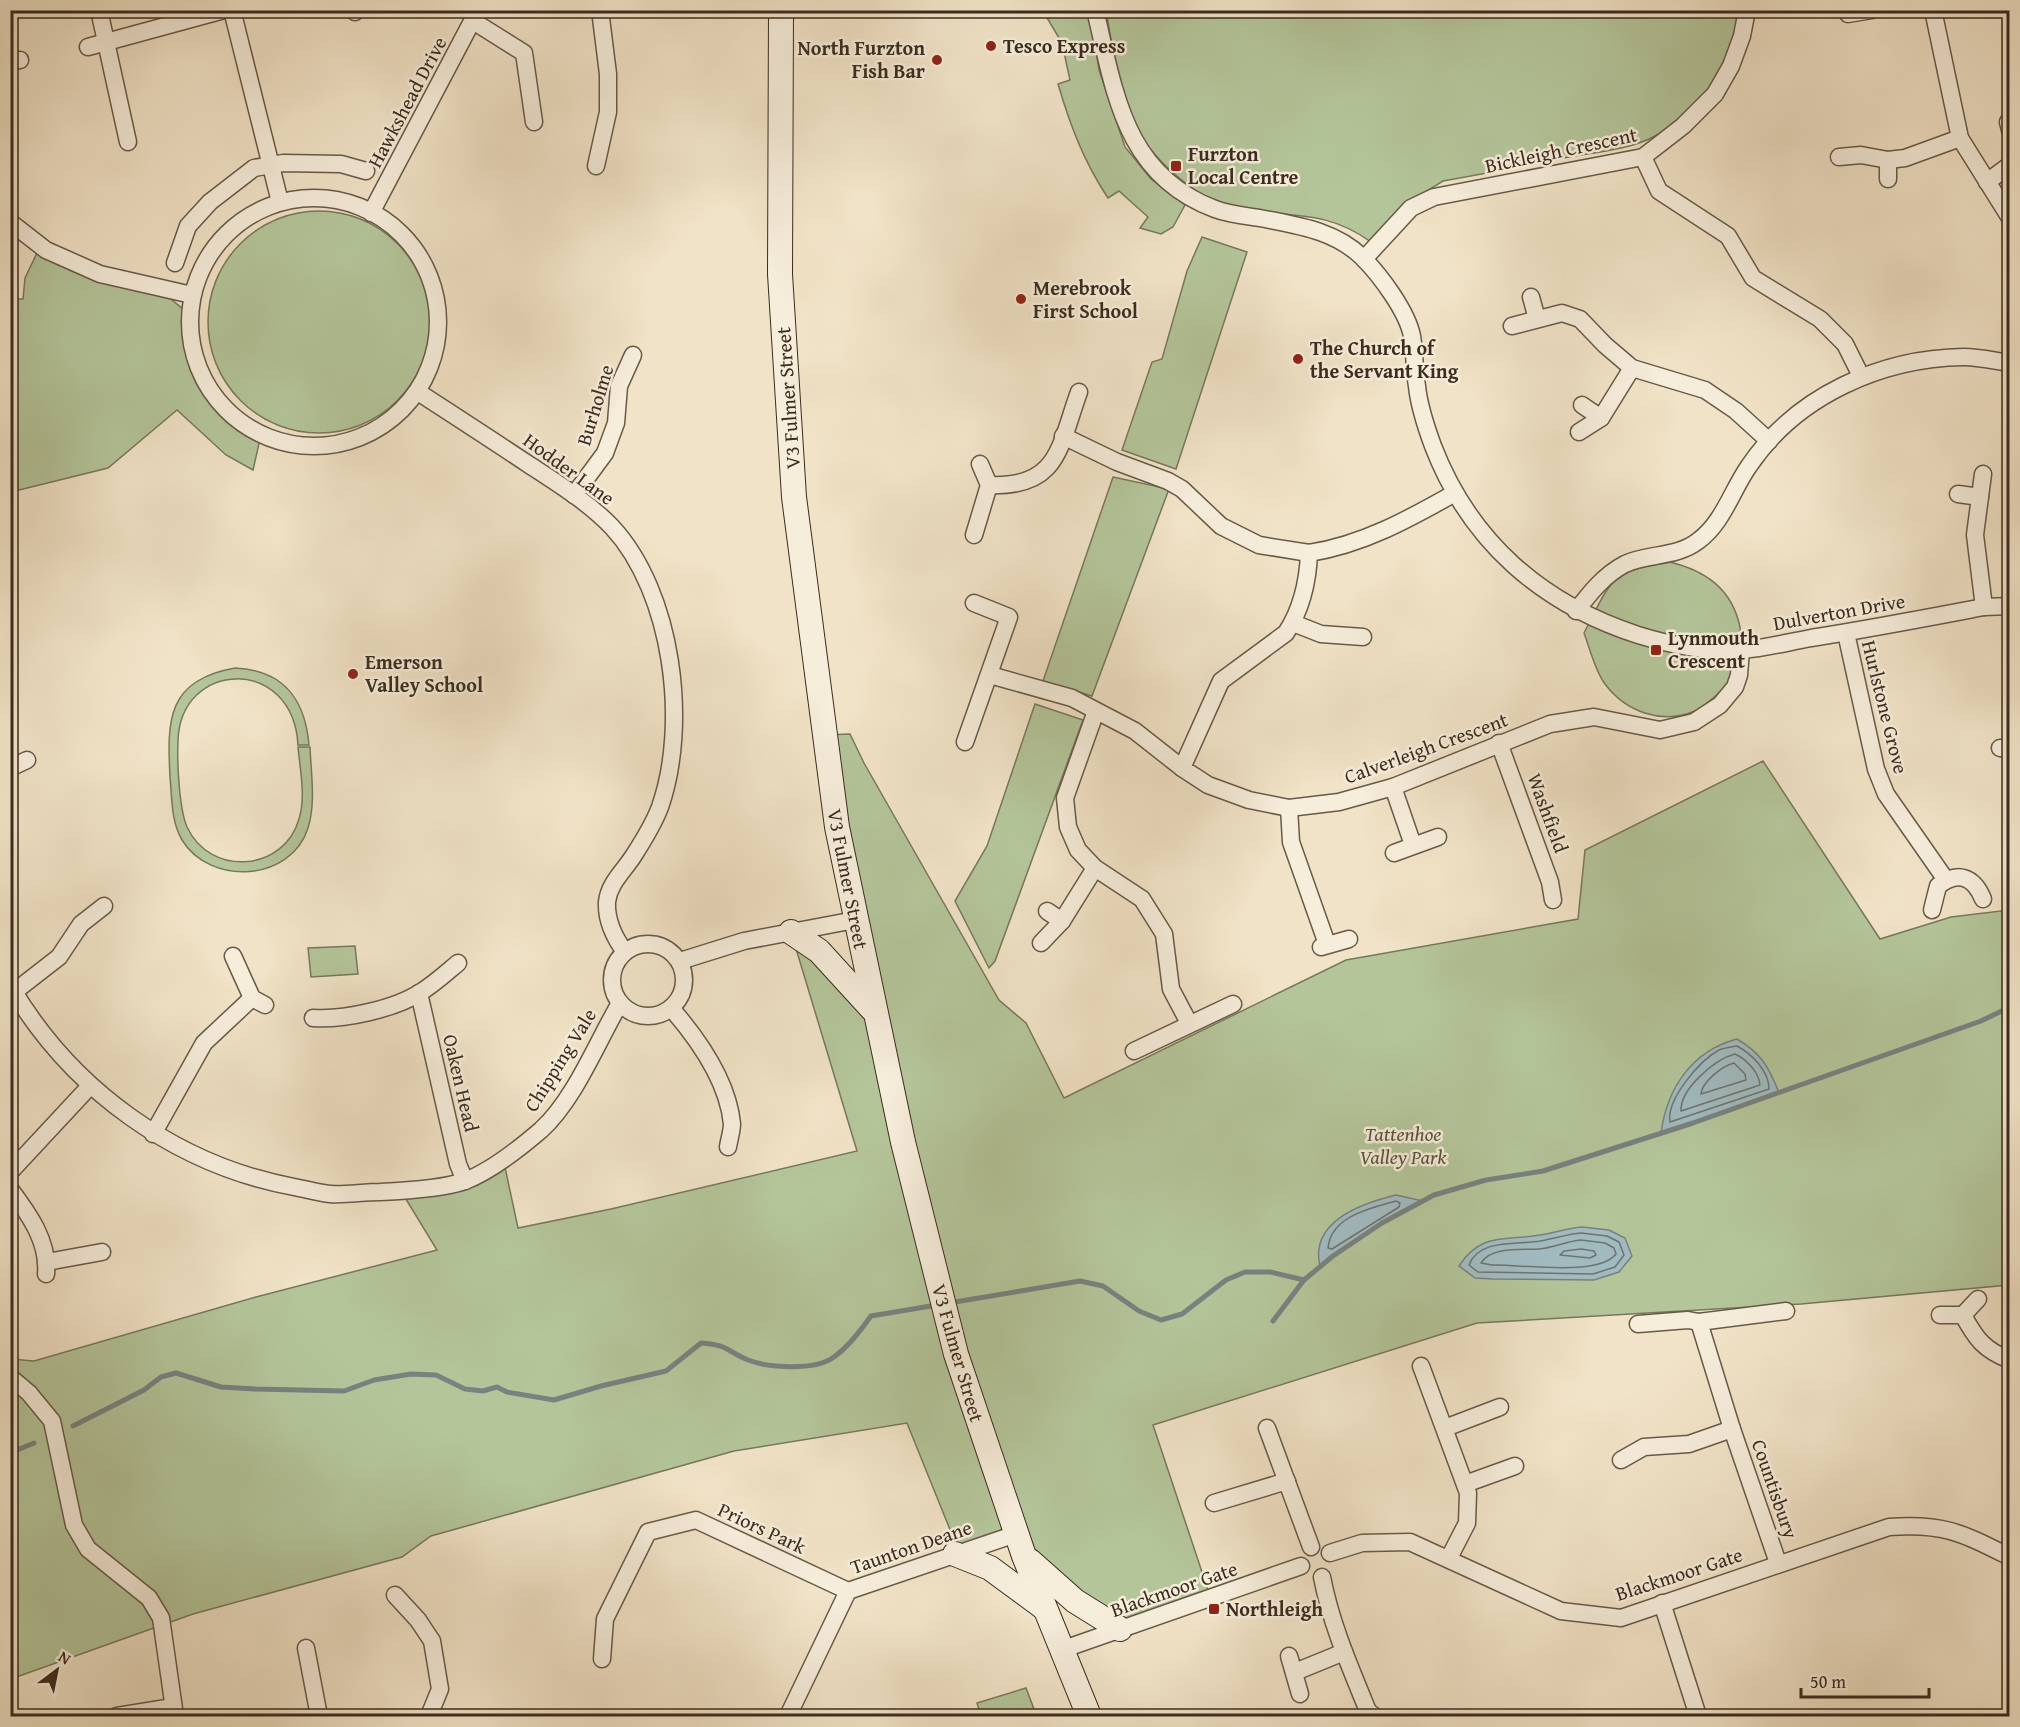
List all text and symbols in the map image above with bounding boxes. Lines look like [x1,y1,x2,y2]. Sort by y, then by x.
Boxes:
street label: Hawkshead Drive [360,31,453,172]
place label: Tesco Express [1003,31,1125,60]
place label: North Furzton Fish Bar [797,33,925,85]
marker: Tesco Express [984,39,998,53]
marker: North Furzton Fish Bar [930,53,944,67]
street label: Bickleigh Crescent [1482,119,1640,180]
place label: Furzton Local Centre [1188,139,1299,191]
marker: Furzton Local Centre [1169,159,1183,173]
place label: Merebrook First School [1033,273,1138,325]
marker: Merebrook First School [1014,292,1028,306]
street label: V3 Fulmer Street [768,326,807,470]
place label: The Church of the Servant King [1310,333,1459,385]
marker: The Church of the Servant King [1291,352,1305,366]
street label: Burholme [568,361,621,449]
street label: Hodder Lane [518,426,621,512]
street label: Dulverton Drive [1771,586,1907,637]
place label: Lynmouth Crescent [1668,623,1759,675]
street label: Hurlstone Grove [1855,637,1916,777]
marker: Lynmouth Crescent [1649,643,1663,657]
place label: Emerson Valley School [365,647,483,699]
marker: Emerson Valley School [346,667,360,681]
street label: Calverleigh Crescent [1340,705,1512,791]
street label: Washfield [1521,769,1576,857]
street label: V3 Fulmer Street [821,806,876,952]
street label: Chipping Vale [516,1002,603,1117]
street label: Oaken Head [436,1031,487,1135]
park label: Tattenhoe Valley Park [1360,1119,1447,1171]
street label: V3 Fulmer Street [925,1280,992,1425]
street label: Countisbury [1745,1435,1806,1542]
street label: Priors Park [713,1495,812,1561]
street label: Taunton Deane [846,1512,975,1581]
street label: Blackmoor Gate [1611,1539,1746,1608]
street label: Blackmoor Gate [1107,1553,1241,1624]
place label: Northleigh [1226,1594,1323,1623]
marker: Northleigh [1207,1602,1221,1616]
north arrow [27,1640,87,1700]
text: N [54,1644,76,1670]
scale bar [1801,1661,1928,1699]
text: 50 m [1810,1668,1846,1695]

